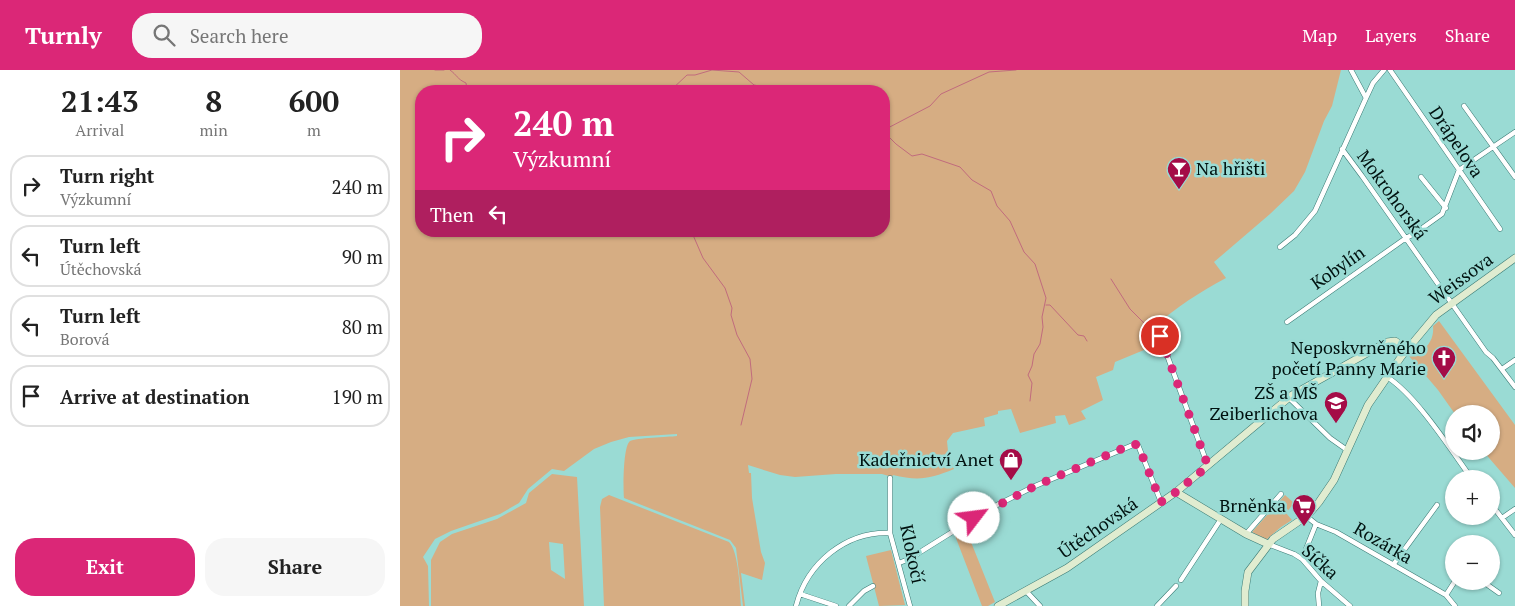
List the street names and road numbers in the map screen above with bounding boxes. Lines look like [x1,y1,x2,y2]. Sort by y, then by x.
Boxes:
street label: Drápelova [1424,101,1489,182]
street label: Mokrohorská [1352,145,1433,244]
street label: Kobylín [1306,240,1369,294]
street label: Weissova [1424,247,1497,310]
street label: Útěchovská [1053,491,1142,563]
street label: Rozárka [1350,516,1417,569]
street label: Klokočí [895,522,931,586]
street label: Síčka [1297,538,1344,584]

